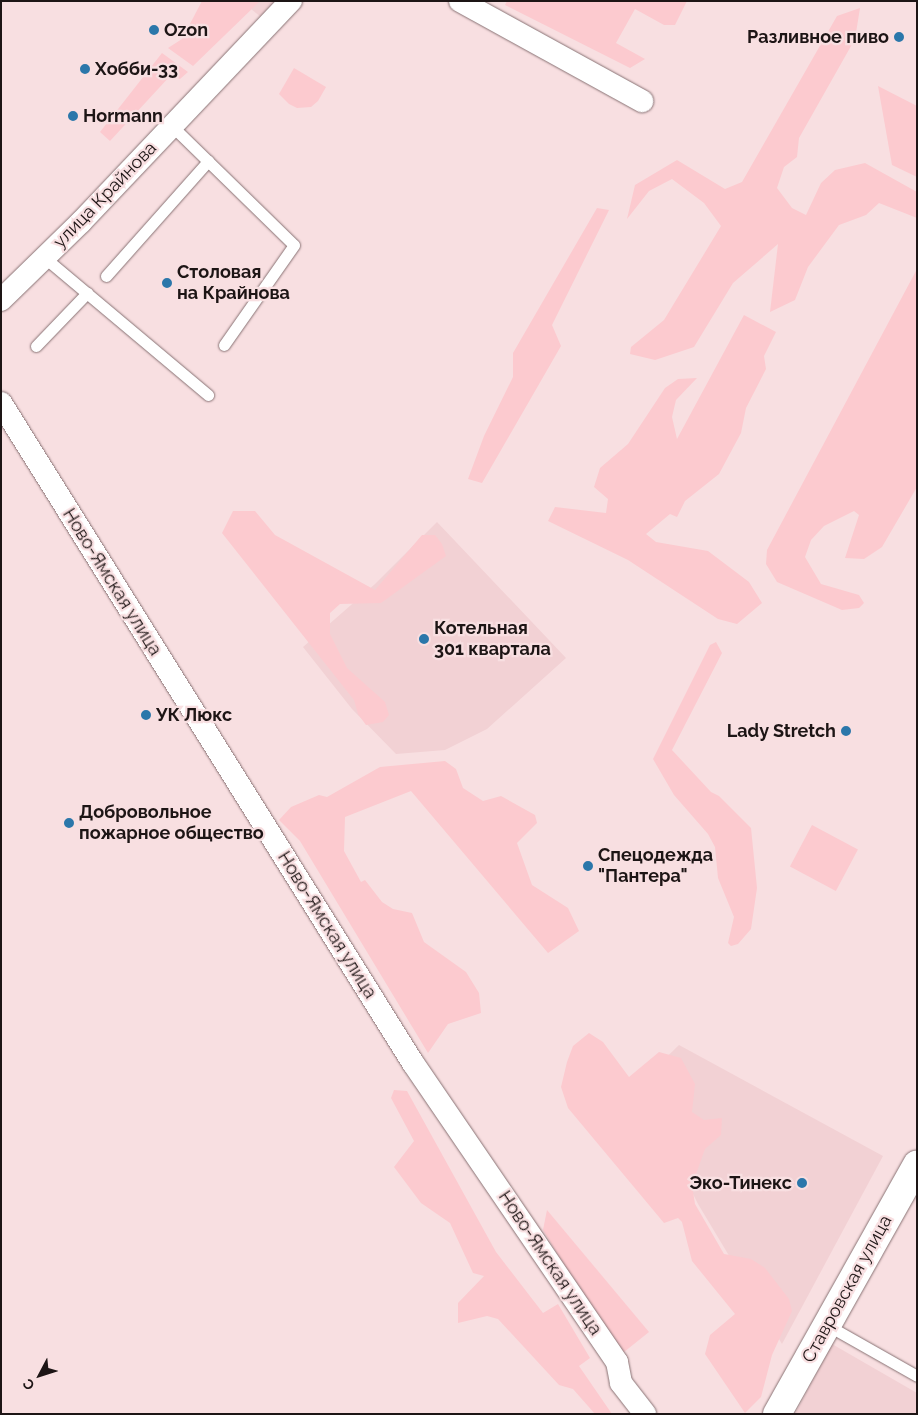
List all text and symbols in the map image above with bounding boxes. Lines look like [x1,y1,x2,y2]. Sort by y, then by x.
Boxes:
place label: Ozon [164,19,208,41]
marker: Ozon [148,24,160,36]
place label: Разливное пиво [747,26,889,48]
marker: Разливное пиво [893,31,905,43]
place label: Хобби-33 [95,58,178,80]
marker: Хобби-33 [79,63,91,75]
place label: Hormann [83,105,163,127]
marker: Hormann [67,110,79,122]
street label: улица Крайнова [49,137,161,253]
place label: Столовая на Крайнова [177,262,290,304]
marker: Столовая на Крайнова [161,277,173,289]
street label: Ново-Ямская улица [58,504,166,660]
place label: Котельная 301 квартала [434,618,551,660]
marker: Котельная 301 квартала [418,633,430,645]
place label: УК Люкс [156,704,232,726]
marker: УК Люкс [140,709,152,721]
place label: Lady Stretch [726,720,836,742]
marker: Lady Stretch [840,725,852,737]
place label: Добровольное пожарное общество [79,802,264,844]
marker: Добровольное пожарное общество [63,817,75,829]
place label: Спецодежда "Пантера" [598,845,713,888]
street label: Ново-Ямская улица [273,847,381,1003]
marker: Спецодежда "Пантера" [582,860,594,872]
place label: Эко-Тинекс [689,1172,792,1194]
marker: Эко-Тинекс [796,1177,808,1189]
street label: Ново-Ямская улица [494,1187,606,1339]
street label: Ставровская улица [797,1211,897,1367]
north arrow [15,1350,65,1400]
text: С [19,1376,38,1393]

